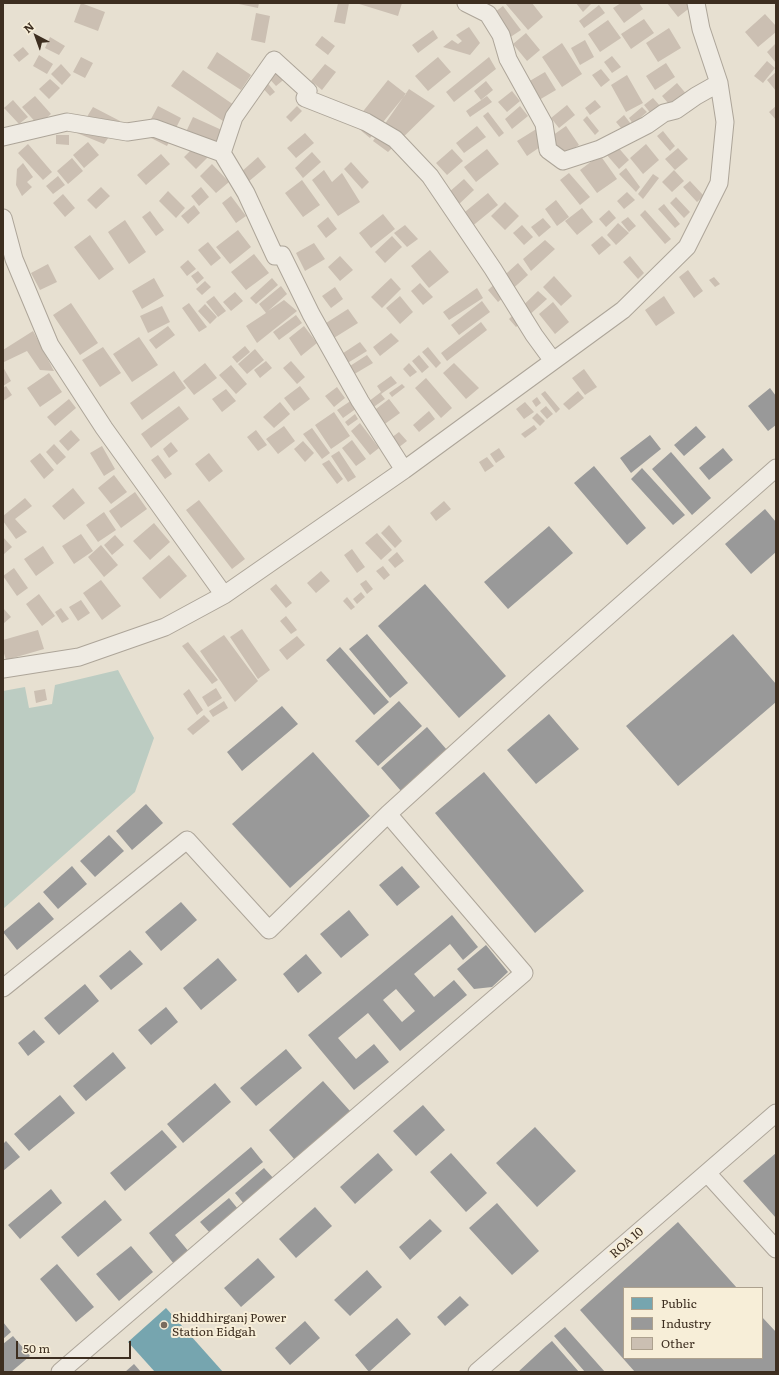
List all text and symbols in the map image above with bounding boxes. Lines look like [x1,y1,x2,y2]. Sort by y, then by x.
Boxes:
north arrow [16,16,56,56]
text: N [19,18,37,36]
street label: ROA 10 [607,1224,647,1262]
legend [623,1287,763,1359]
text: Public [661,1294,697,1312]
place label: Shiddhirganj Power Station Eidgah [172,1311,286,1339]
text: Industry [661,1314,711,1332]
marker: Shiddhirganj Power Station Eidgah [159,1320,169,1330]
scale bar [18,1333,133,1359]
text: Other [661,1334,695,1352]
text: 50 m [23,1339,50,1357]

